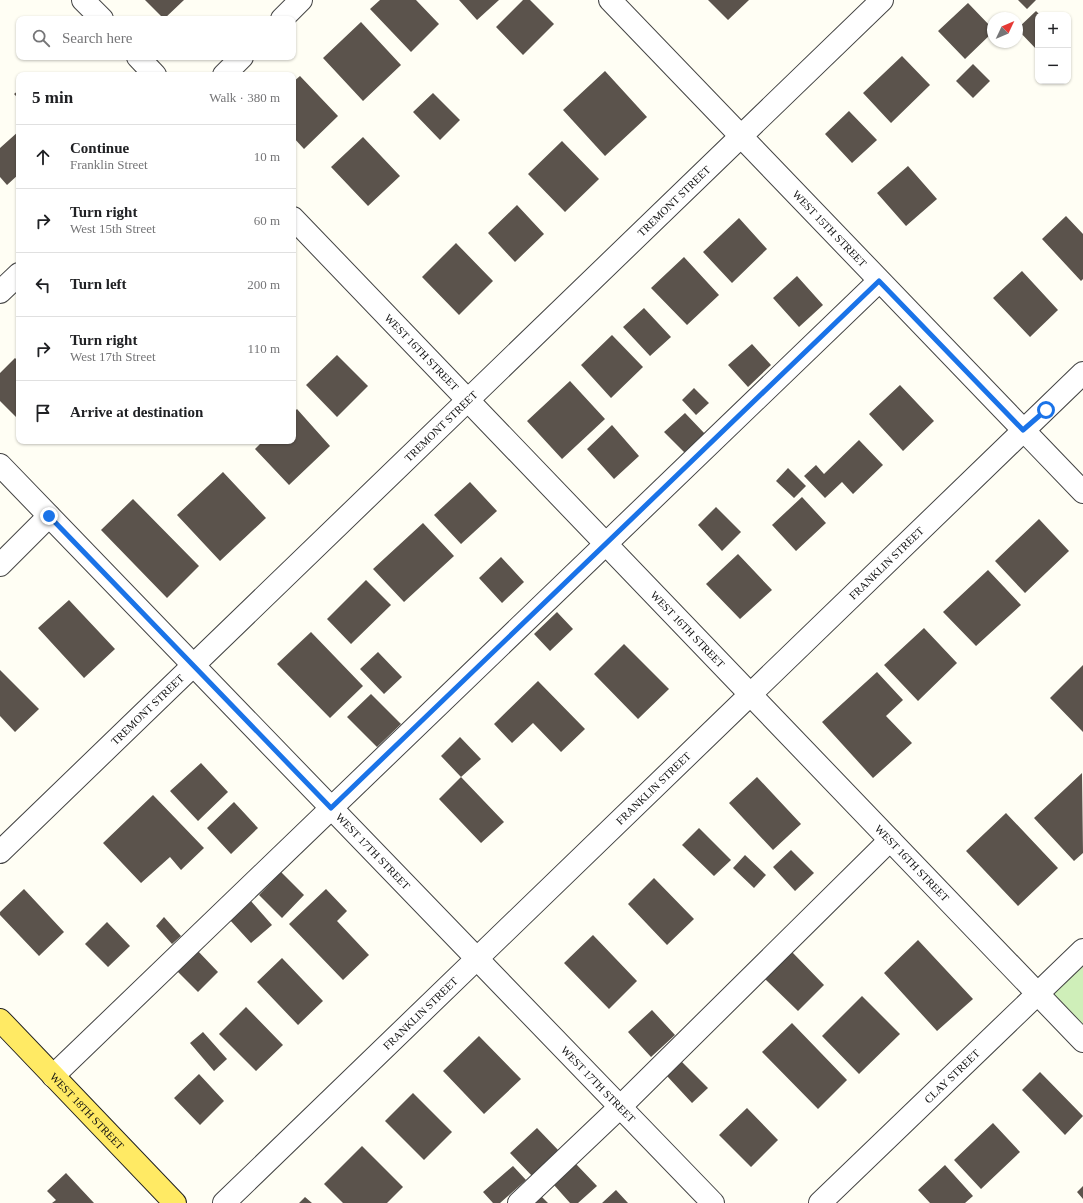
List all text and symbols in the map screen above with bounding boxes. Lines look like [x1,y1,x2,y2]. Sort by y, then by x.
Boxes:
north arrow [987,12,1023,48]
map controls [1035,12,1071,84]
button: + [1035,12,1071,48]
search box [16,16,296,60]
icon: search [30,27,52,49]
text: Search here [62,30,132,46]
button: − [1035,48,1071,84]
text: 5 min [32,88,73,107]
text: Walk · 380 m [209,90,280,105]
text: Continue [70,140,129,156]
icon: ahead [32,146,54,168]
text: 10 m [254,149,280,164]
text: Franklin Street [70,157,148,172]
street label: TREMONT STREET [635,163,713,239]
street label: WEST 15TH STREET [790,188,869,269]
text: Turn right [70,204,137,220]
icon: right [32,210,54,232]
text: 60 m [254,213,280,228]
text: West 15th Street [70,221,156,236]
icon: left [32,274,54,296]
text: Turn left [70,276,127,292]
text: 200 m [247,277,280,292]
street label: WEST 16TH STREET [382,311,461,393]
text: Turn right [70,332,137,348]
icon: right [32,338,54,360]
text: 110 m [248,341,280,356]
text: West 17th Street [70,349,156,364]
street label: TREMONT STREET [402,388,480,464]
route start [1037,401,1055,419]
icon: arrive [32,402,54,424]
text: Arrive at destination [70,404,203,420]
route end [40,507,58,525]
street label: FRANKLIN STREET [847,524,926,602]
street label: WEST 16TH STREET [648,588,727,670]
street label: TREMONT STREET [109,672,186,747]
street label: FRANKLIN STREET [614,749,693,827]
street label: WEST 17TH STREET [334,811,413,892]
street label: WEST 16TH STREET [873,822,952,904]
street label: FRANKLIN STREET [381,974,460,1052]
street label: WEST 17TH STREET [559,1044,638,1125]
street label: CLAY STREET [922,1047,982,1105]
street label: WEST 18TH STREET [48,1070,127,1152]

